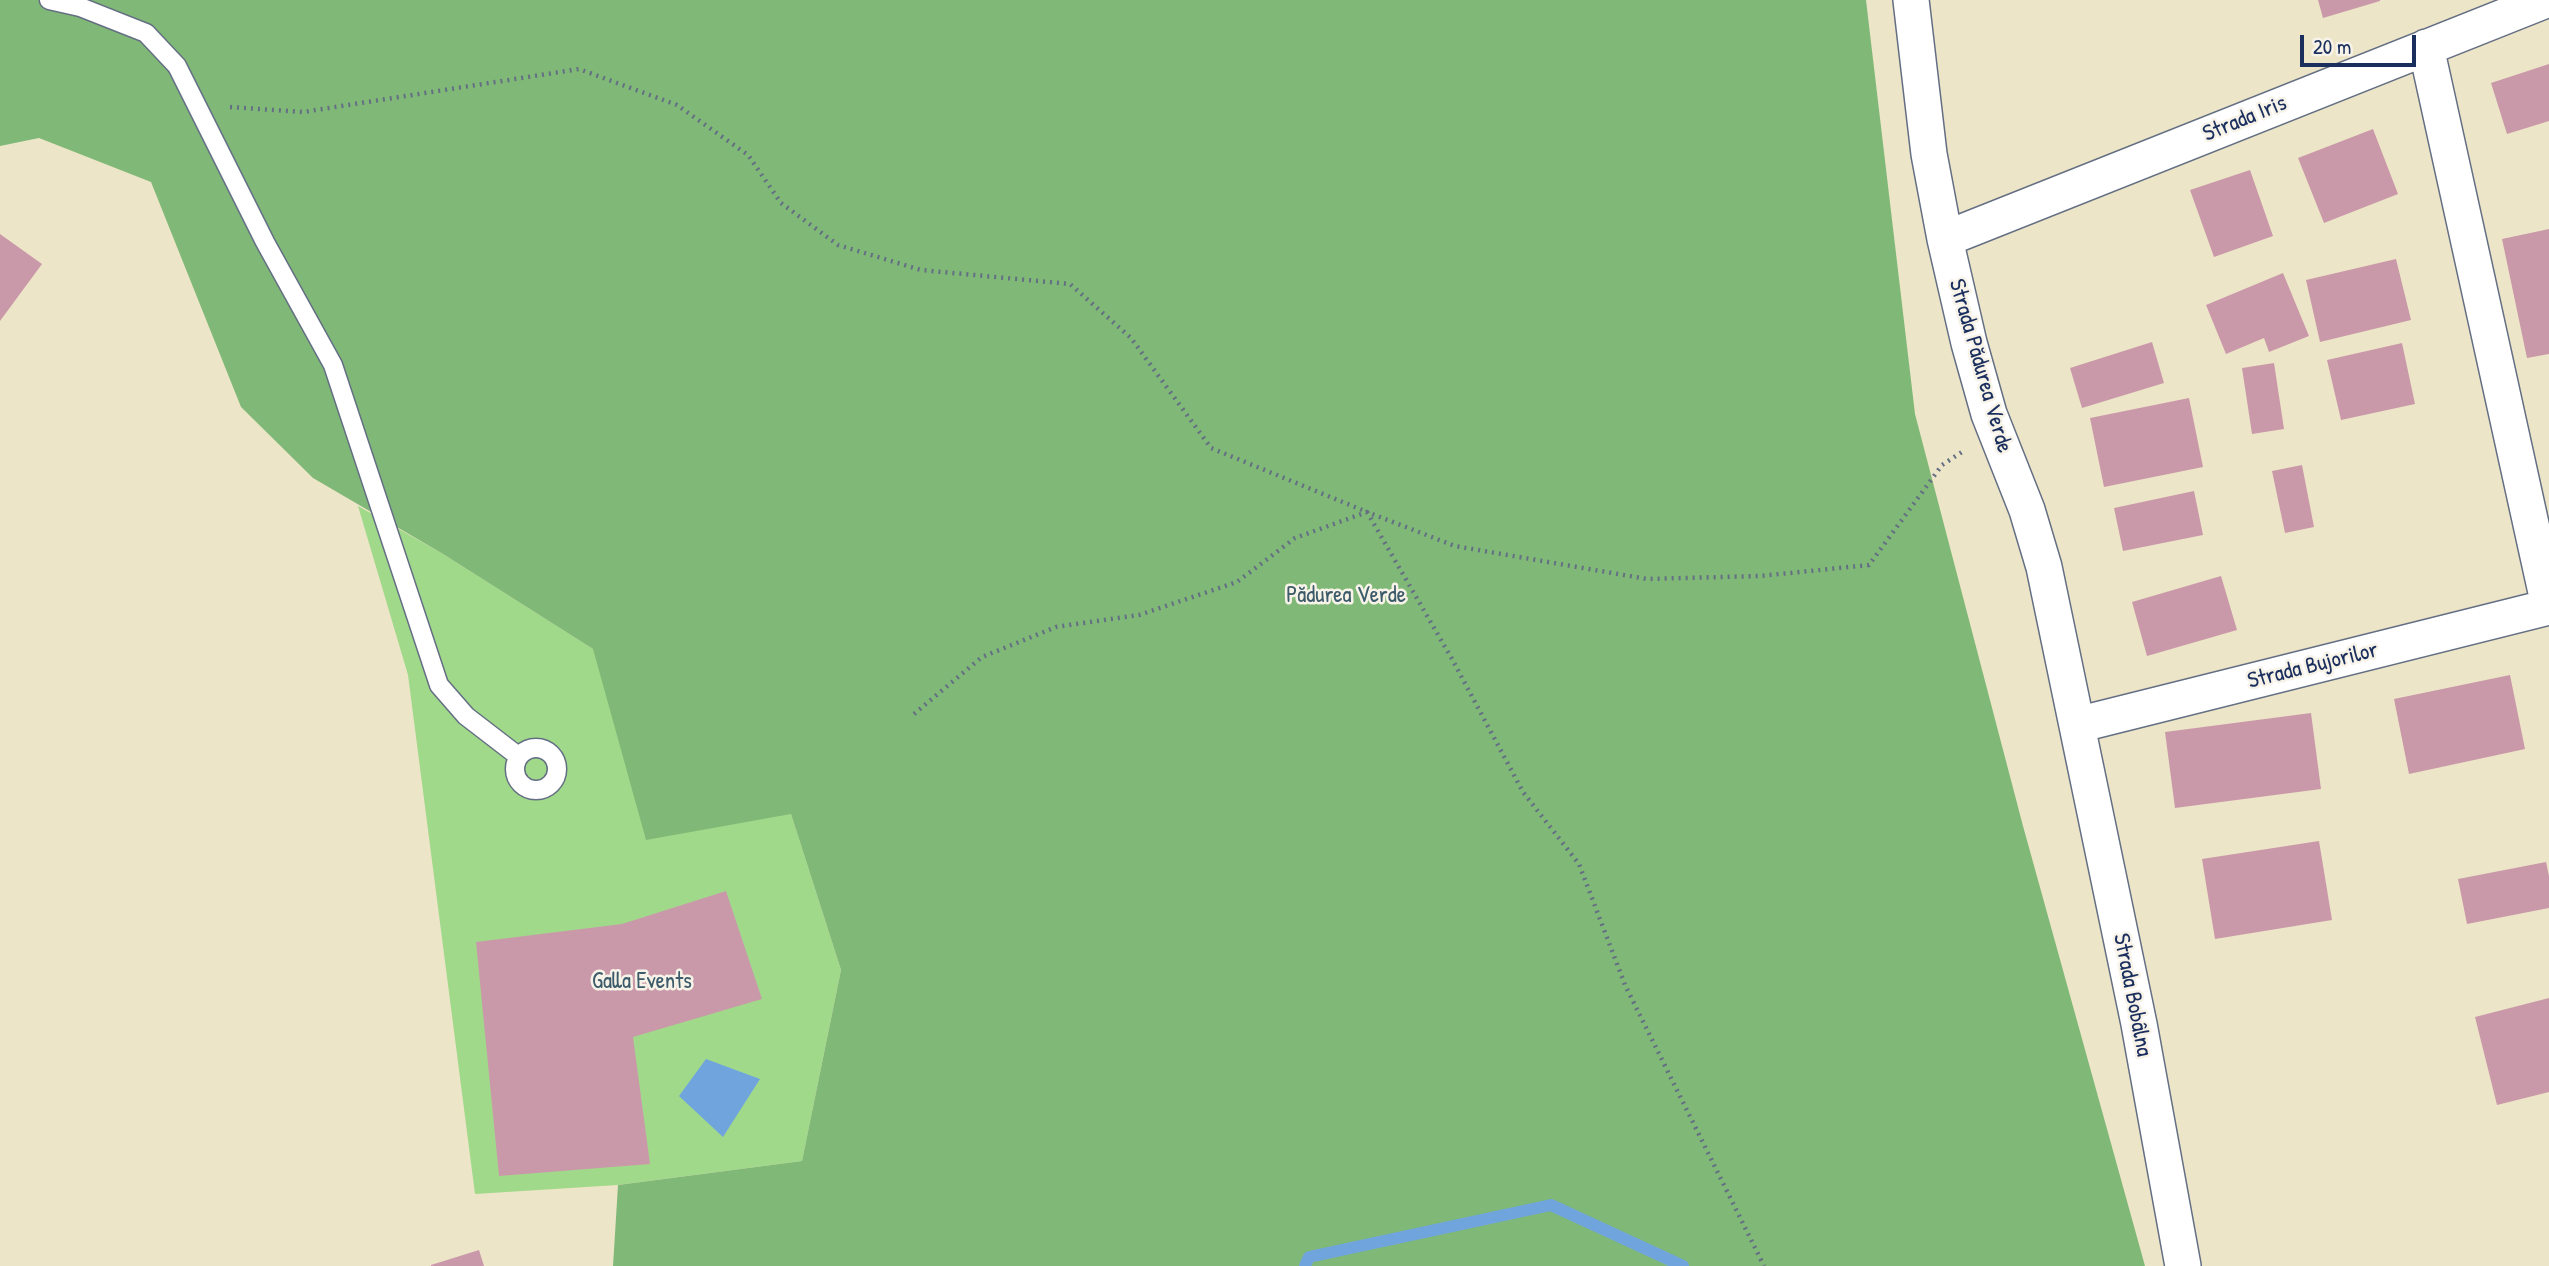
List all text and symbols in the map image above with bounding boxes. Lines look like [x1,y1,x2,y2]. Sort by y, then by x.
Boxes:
scale bar [2304,21,2420,65]
text: 20 m [2313,32,2351,61]
street label: Strada Iris [2199,90,2291,148]
street label: Strada Pădurea Verde [1942,276,2018,456]
park label: Pădurea Verde [1286,582,1406,610]
street label: Strada Bujorilor [2245,636,2381,696]
street label: Strada Bobâlna [2107,931,2157,1059]
park label: Galla Events [592,968,692,996]

